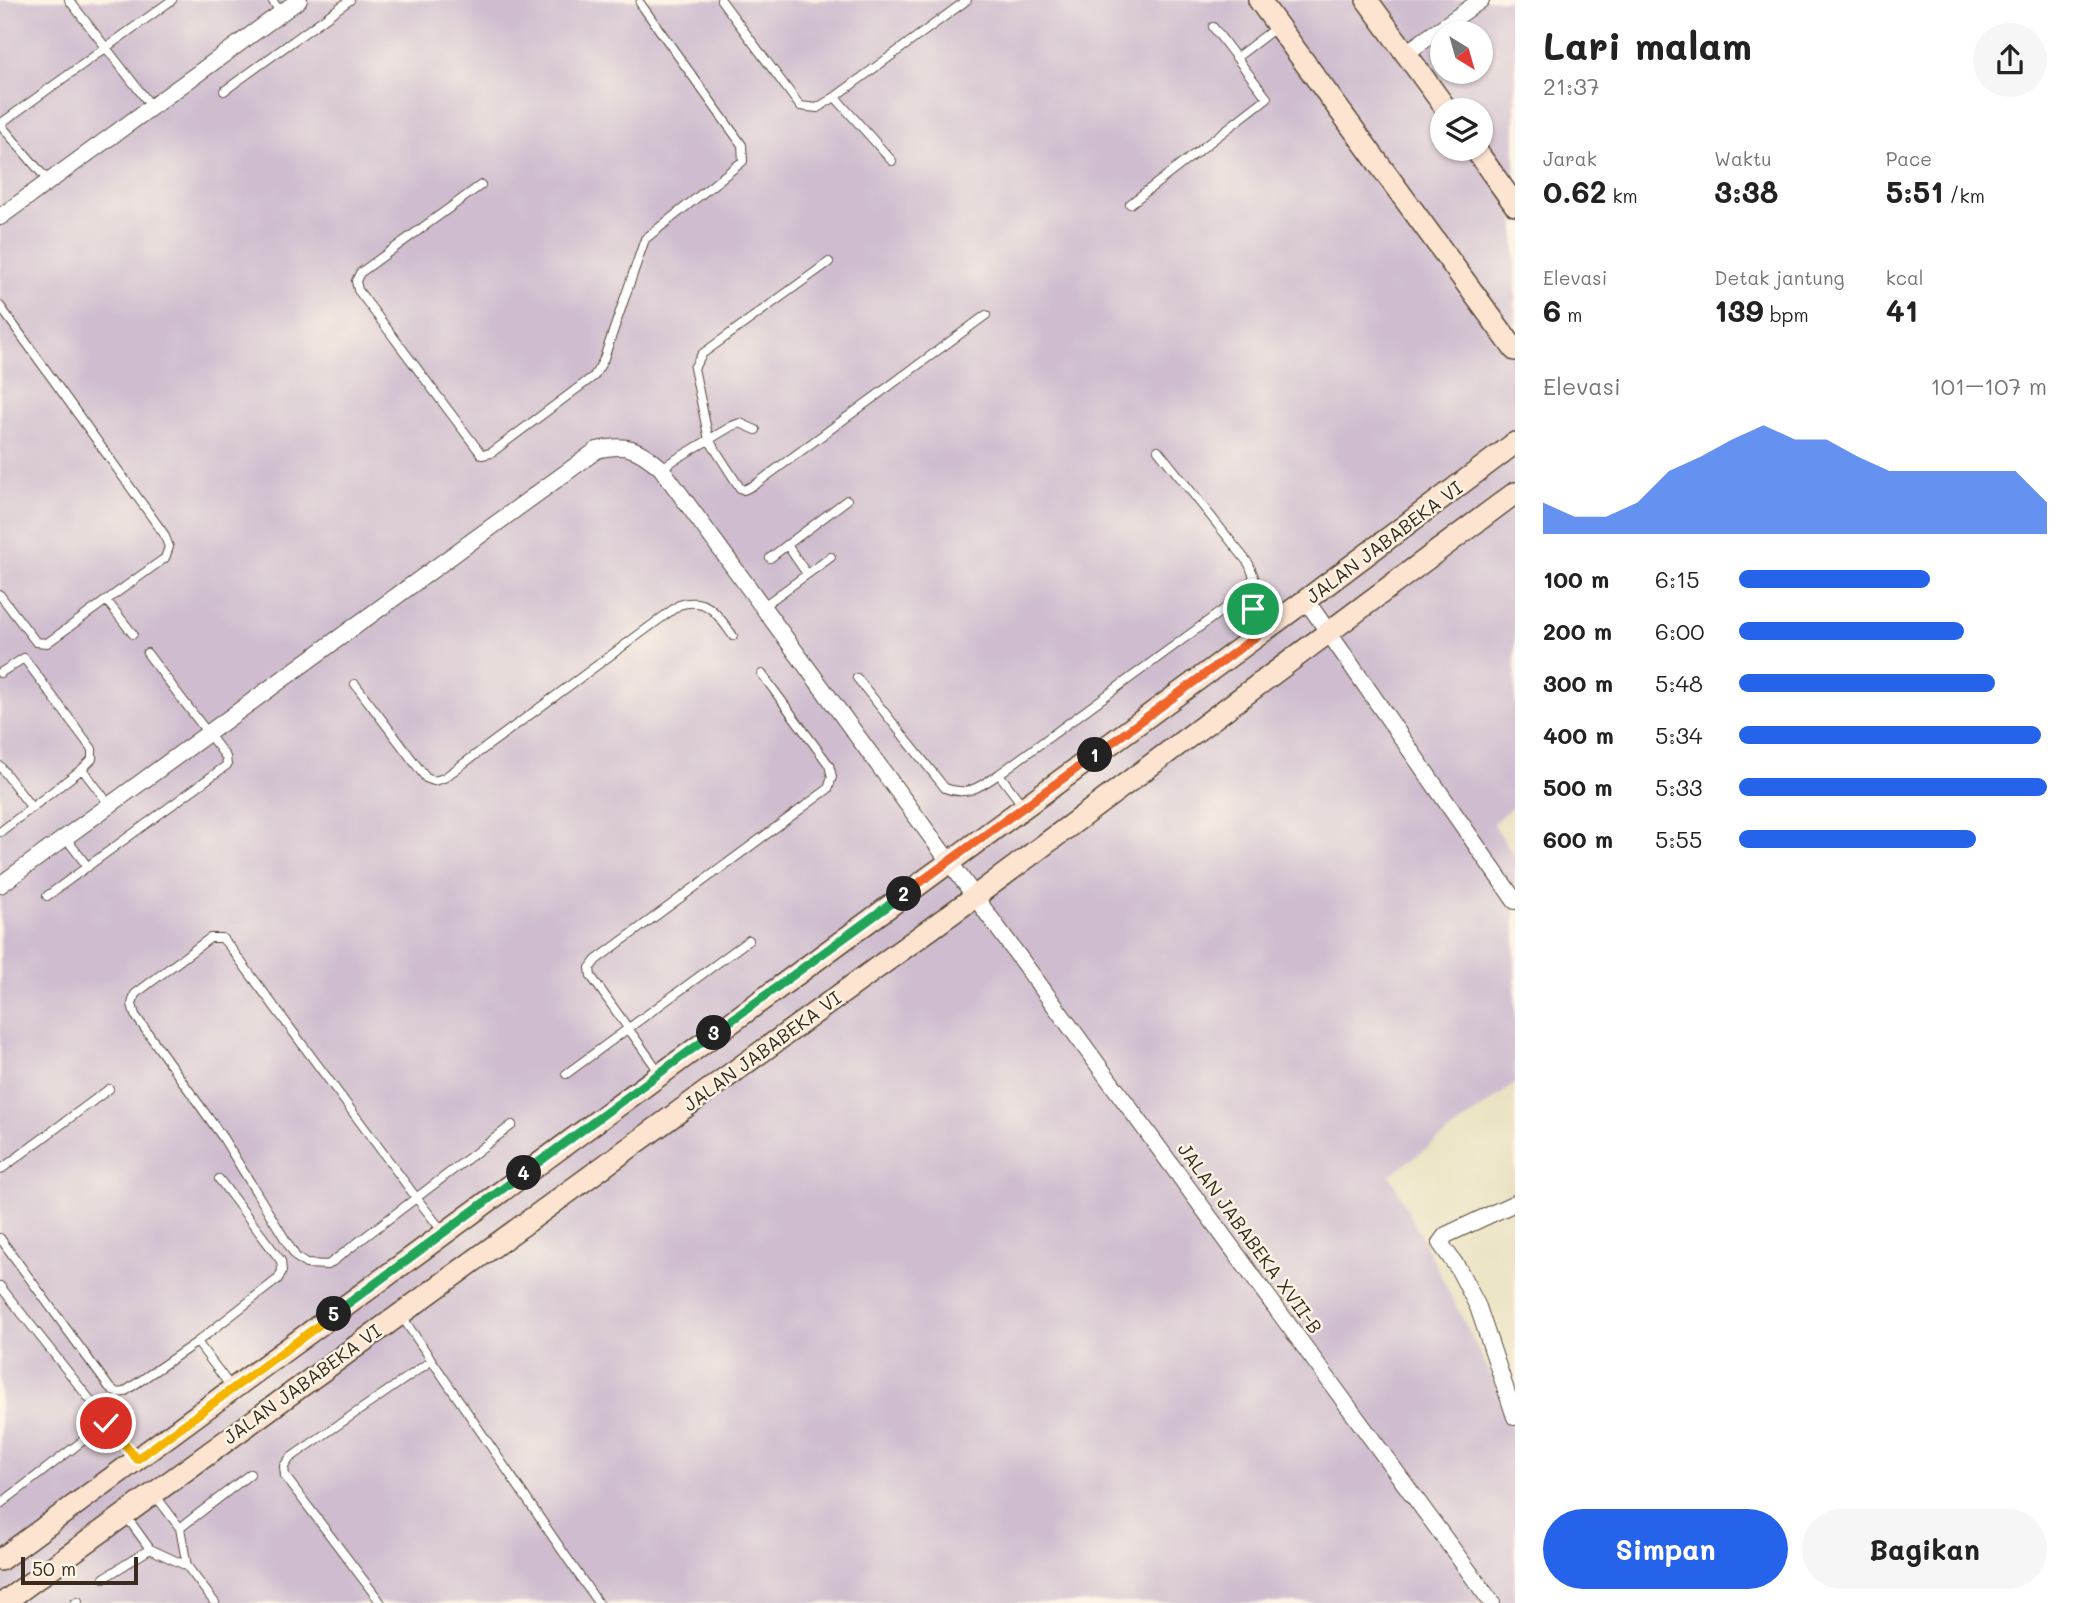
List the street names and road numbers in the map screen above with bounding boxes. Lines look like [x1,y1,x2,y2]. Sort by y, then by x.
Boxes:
street label: JALAN JABABEKA VI [1301,475,1467,609]
street label: JALAN JABABEKA VI [678,985,846,1116]
street label: JALAN JABABEKA XVII-B [1173,1137,1328,1338]
street label: JALAN JABABEKA VI [218,1318,386,1449]

